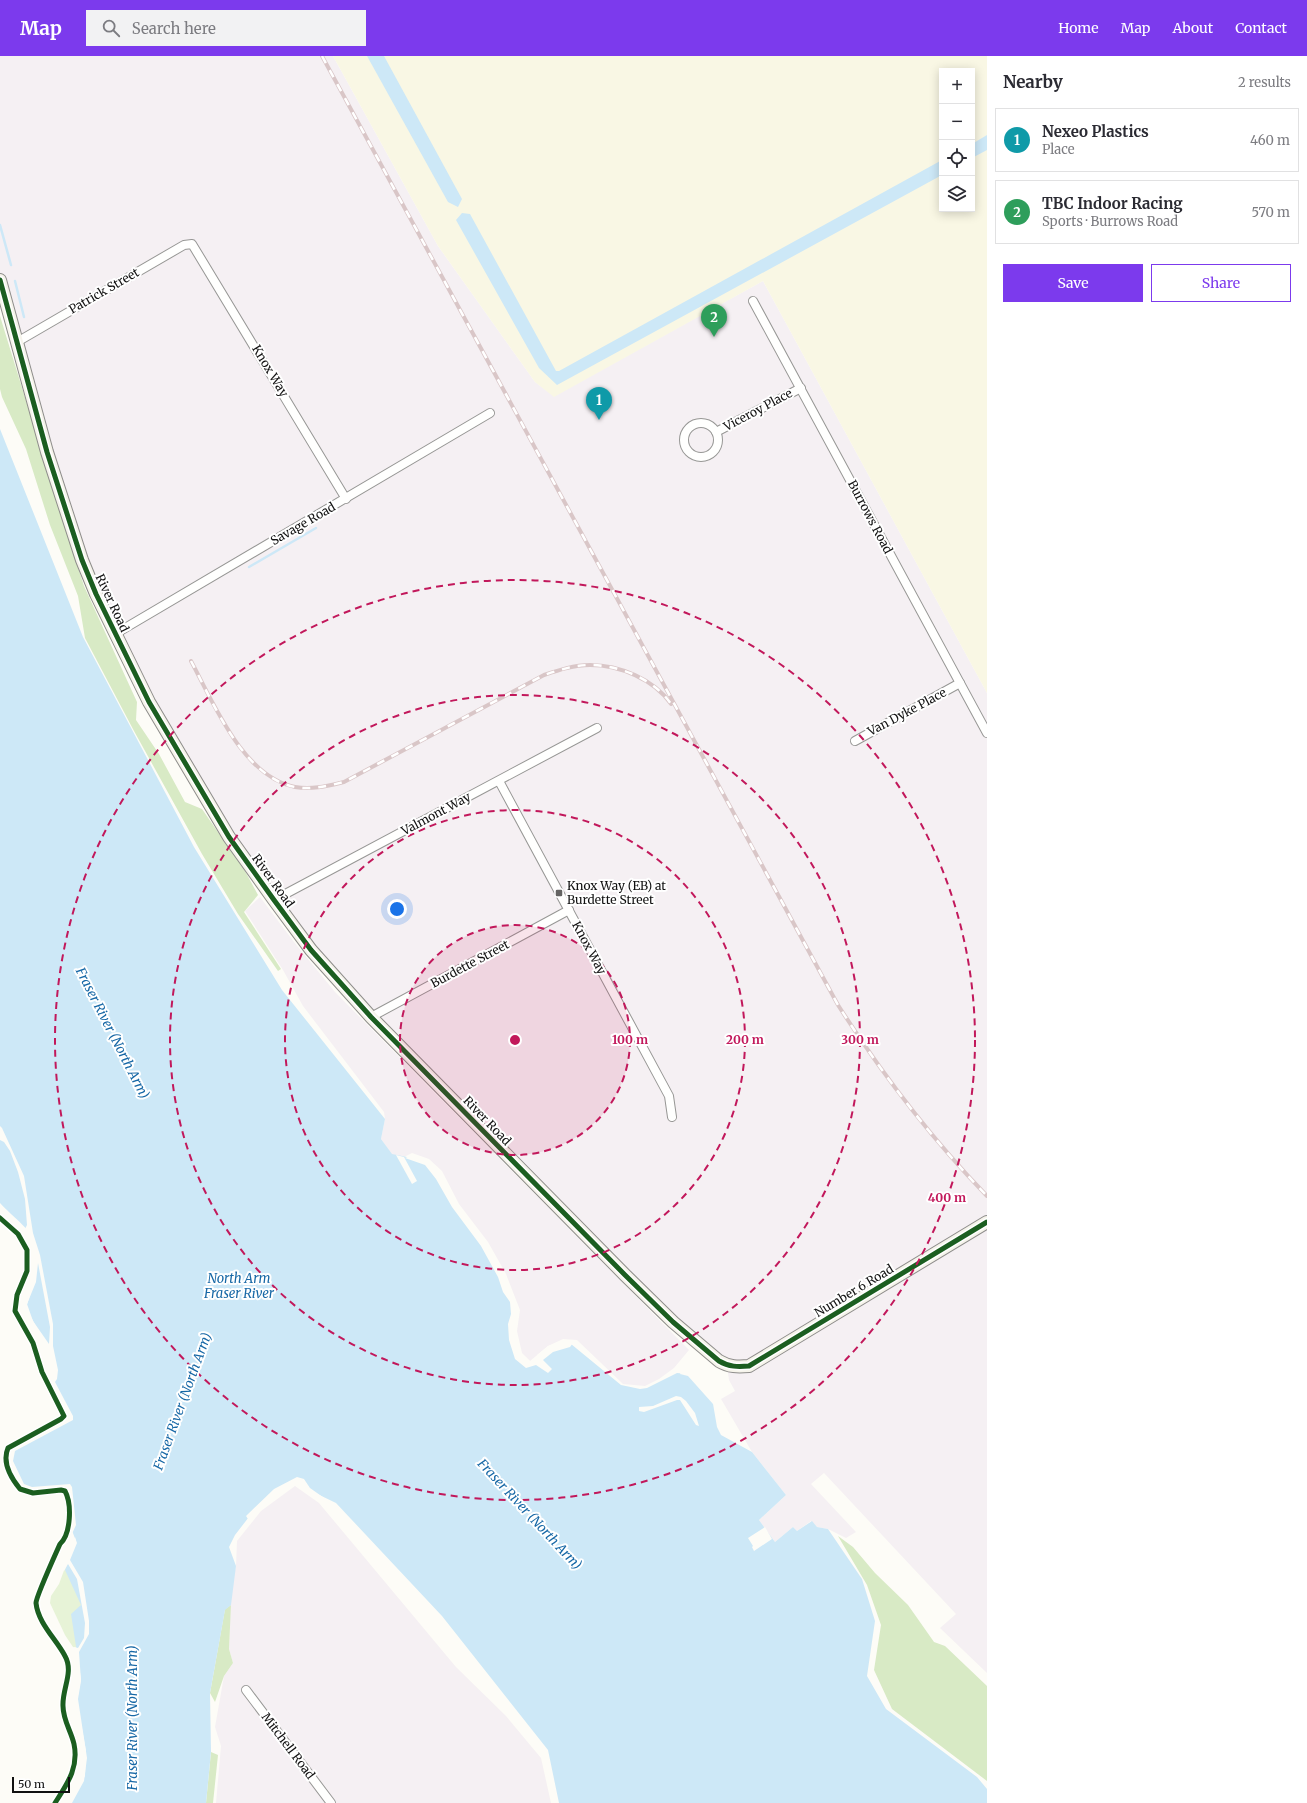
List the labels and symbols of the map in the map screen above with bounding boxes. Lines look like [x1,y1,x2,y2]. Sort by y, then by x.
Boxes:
street label: Patrick Street [66,264,142,317]
pin: 2 [701,304,727,337]
street label: Knox Way [249,342,292,399]
street label: Viceroy Place [720,385,795,434]
pin: 1 [586,387,612,420]
street label: Burrows Road [845,477,896,556]
street label: Savage Road [268,499,338,548]
street label: River Road [92,571,132,634]
street label: Van Dyke Place [864,685,949,739]
street label: Valmont Way [398,789,473,839]
street label: River Road [249,851,298,910]
place label: Knox Way (EB) at Burdette Street [567,878,666,907]
marker: Knox Way (EB) at Burdette Street [554,888,564,898]
your location [387,899,407,919]
street label: Knox Way [569,919,610,977]
street label: Burdette Street [428,936,512,991]
water label: Fraser River (North Arm) [72,964,153,1102]
text: 100 m [612,1032,648,1047]
text: 200 m [726,1032,764,1047]
text: 300 m [841,1032,879,1047]
centre of rings [508,1033,522,1047]
street label: River Road [460,1093,514,1148]
text: 400 m [928,1190,966,1205]
street label: Number 6 Road [811,1261,896,1320]
water label: North Arm Fraser River [203,1270,275,1302]
water label: Fraser River (North Arm) [149,1330,215,1473]
water label: Fraser River (North Arm) [473,1455,585,1573]
water label: Fraser River (North Arm) [124,1645,141,1792]
street label: Mitchell Road [258,1709,318,1782]
scale bar [12,1775,70,1794]

